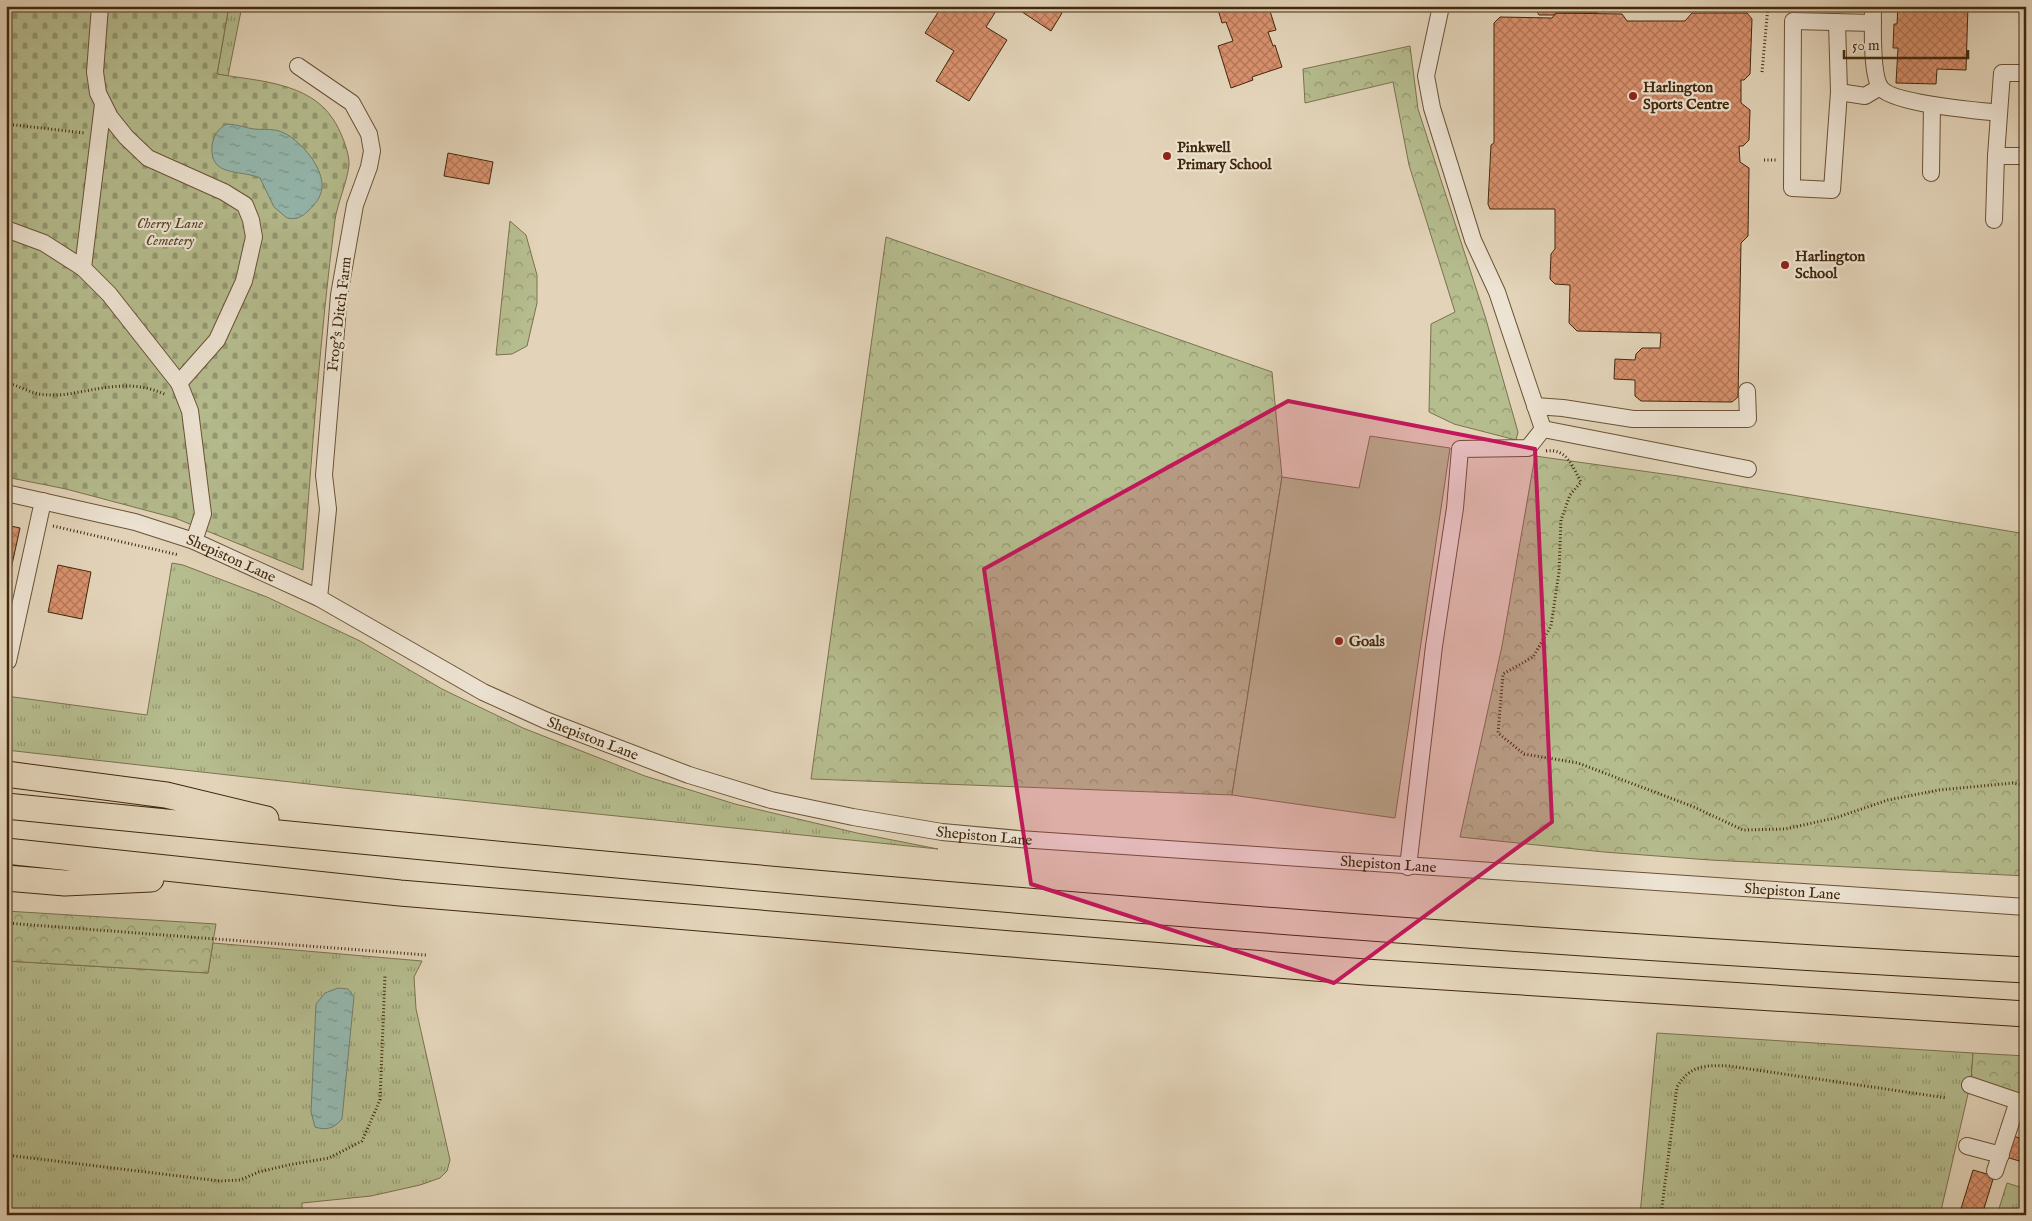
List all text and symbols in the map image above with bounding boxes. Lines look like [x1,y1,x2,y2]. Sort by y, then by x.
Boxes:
scale bar [1844,28,1968,60]
text: 50 m [1852,36,1880,55]
place label: Harlington Sports Centre [1643,78,1729,114]
marker: Harlington Sports Centre [1627,90,1639,102]
place label: Pinkwell Primary School [1177,138,1273,174]
marker: Pinkwell Primary School [1161,150,1173,162]
park label: Cherry Lane Cemetery [137,214,203,250]
place label: Harlington School [1795,247,1865,283]
street label: Frog's Ditch Farm [323,255,356,373]
marker: Harlington School [1779,259,1791,271]
street label: Shepiston Lane [184,530,279,587]
place label: Goals [1349,632,1386,651]
marker: Goals [1333,635,1345,647]
street label: Shepiston Lane [544,713,641,765]
street label: Shepiston Lane [935,822,1033,850]
street label: Shepiston Lane [1340,852,1437,877]
street label: Shepiston Lane [1744,879,1841,904]

